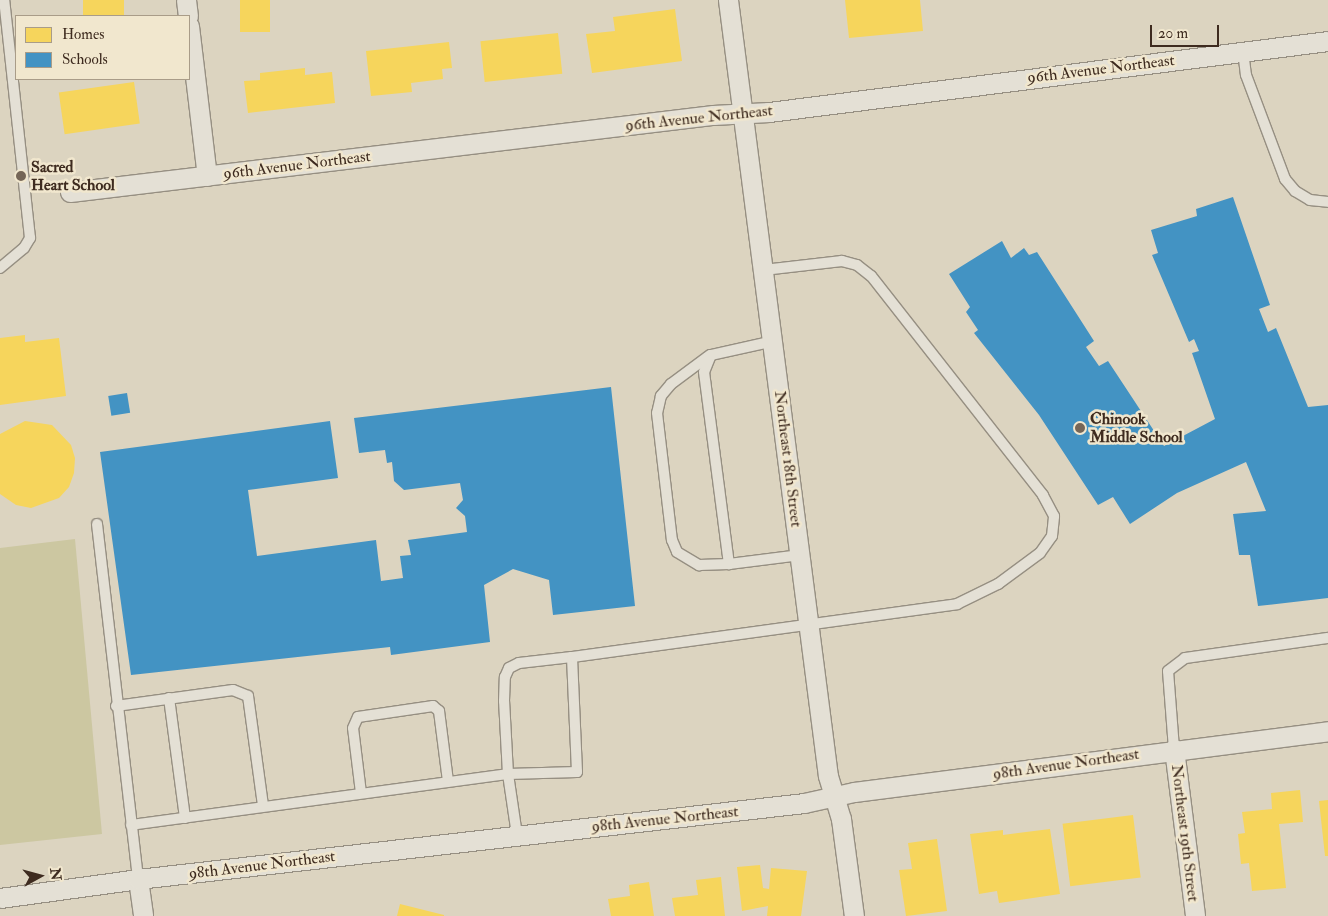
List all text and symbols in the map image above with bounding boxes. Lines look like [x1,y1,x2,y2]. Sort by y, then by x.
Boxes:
legend [15,15,190,80]
scale bar [1153,15,1222,47]
text: 20 m [1158,24,1188,43]
text: Homes [62,25,104,44]
text: Schools [62,50,108,69]
street label: 96th Avenue Northeast [1026,50,1176,88]
street label: 96th Avenue Northeast [624,101,774,135]
street label: 96th Avenue Northeast [222,146,372,184]
place label: Sacred Heart School [31,157,115,195]
marker: Sacred Heart School [15,170,27,182]
street label: Northeast 18th Street [770,390,806,528]
place label: Chinook Middle School [1090,409,1183,447]
marker: Chinook Middle School [1074,422,1086,434]
street label: 98th Avenue Northeast [992,744,1140,784]
street label: Northeast 19th Street [1167,763,1203,903]
street label: 98th Avenue Northeast [591,802,739,836]
street label: 98th Avenue Northeast [188,846,336,884]
north arrow [15,851,65,901]
text: N [46,867,65,881]

